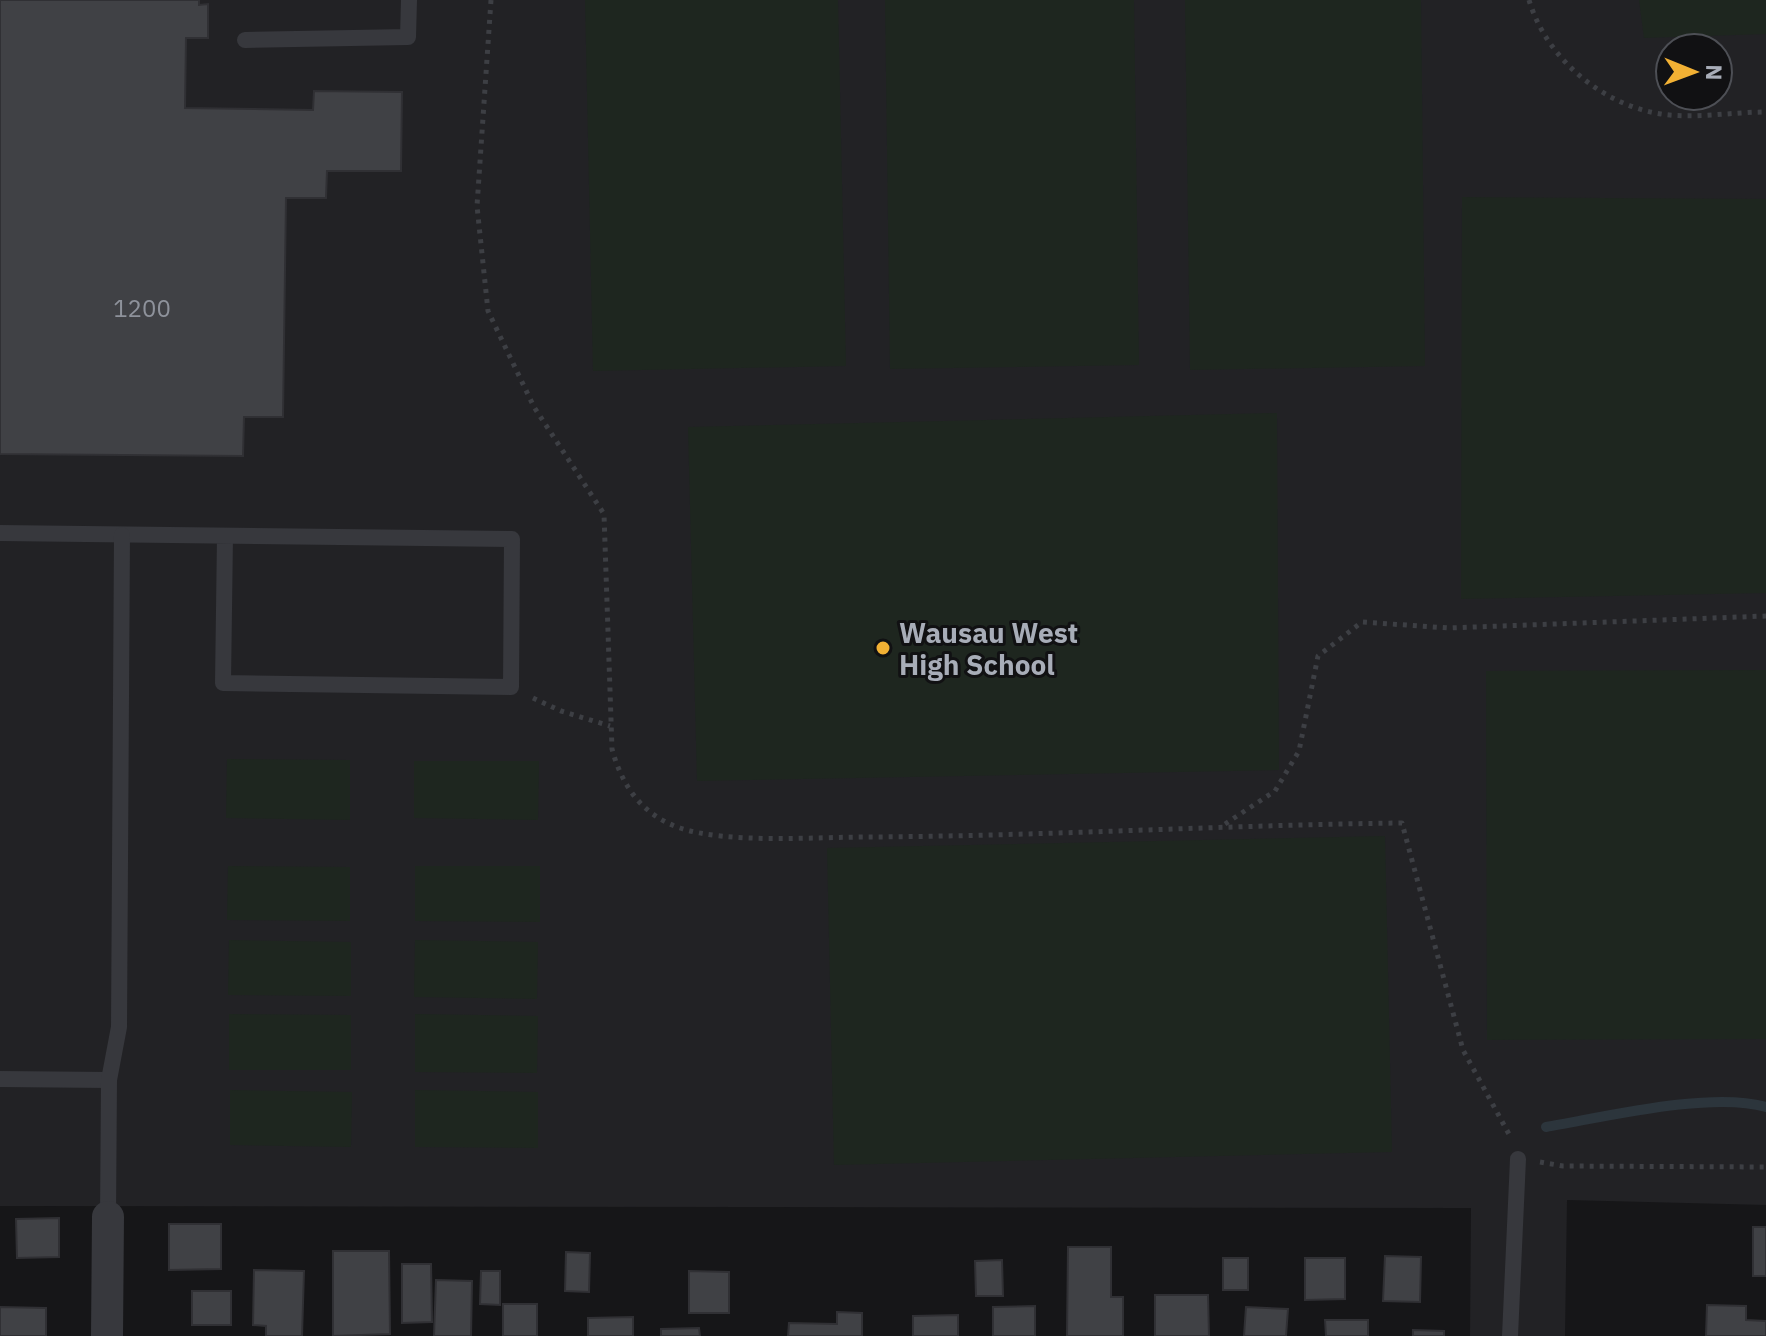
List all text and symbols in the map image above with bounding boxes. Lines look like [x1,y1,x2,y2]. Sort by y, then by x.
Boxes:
north arrow [1654,32,1734,112]
text: N [1700,64,1729,81]
house number: 1200 [113,292,171,324]
place label: Wausau West High School [899,614,1078,683]
marker: Wausau West High School [874,639,892,657]

